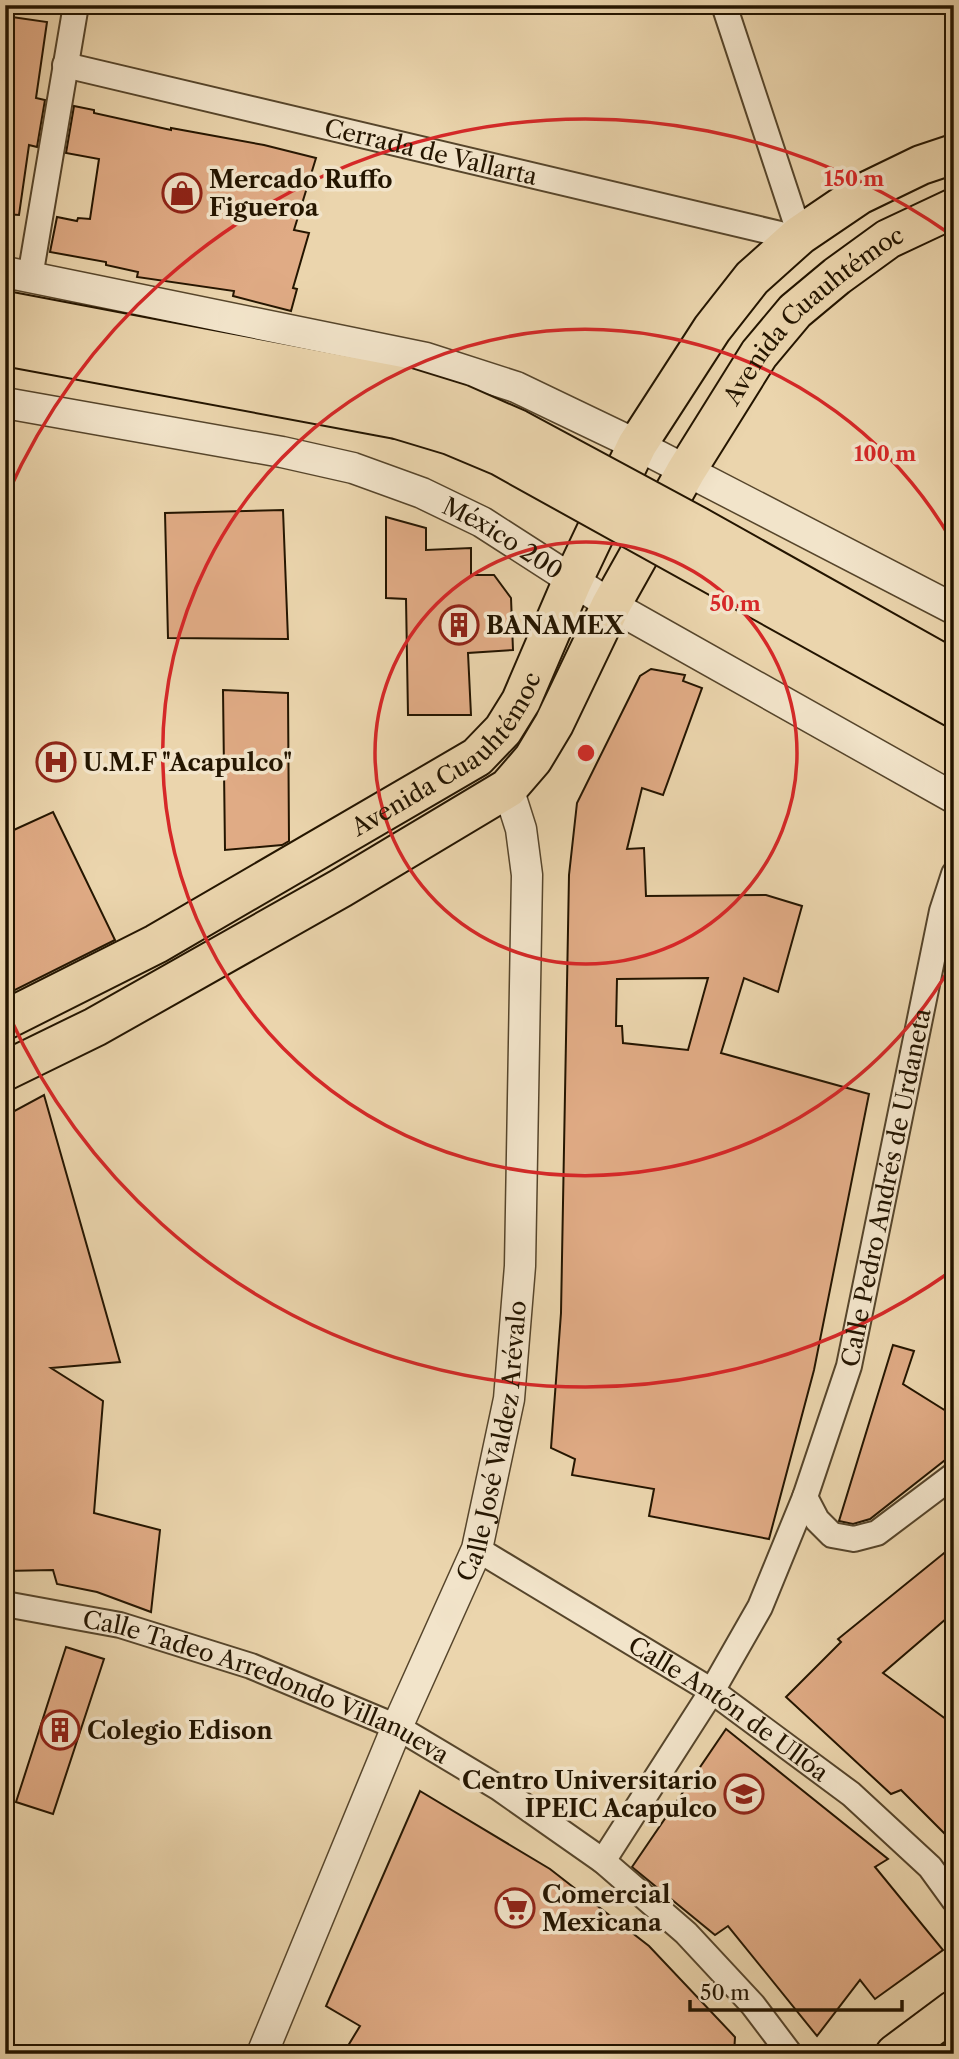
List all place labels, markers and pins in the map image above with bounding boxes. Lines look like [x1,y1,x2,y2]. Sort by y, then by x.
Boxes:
place label: Mercado Ruffo Figueroa [209,165,393,222]
shop icon: Mercado Ruffo Figueroa [161,172,203,214]
building icon: BANAMEX [438,604,480,646]
place label: BANAMEX [486,611,625,640]
hospital icon: U.M.F "Acapulco" [35,741,77,783]
centre of rings [574,741,598,765]
place label: U.M.F "Acapulco" [83,748,292,777]
building icon: Colegio Edison [39,1709,81,1751]
place label: Colegio Edison [87,1716,273,1745]
place label: Centro Universitario IPEIC Acapulco [462,1766,717,1823]
school or university icon: Centro Universitario IPEIC Acapulco [723,1773,765,1815]
place label: Comercial Mexicana [542,1880,670,1937]
supermarket icon: Comercial Mexicana [494,1887,536,1929]

